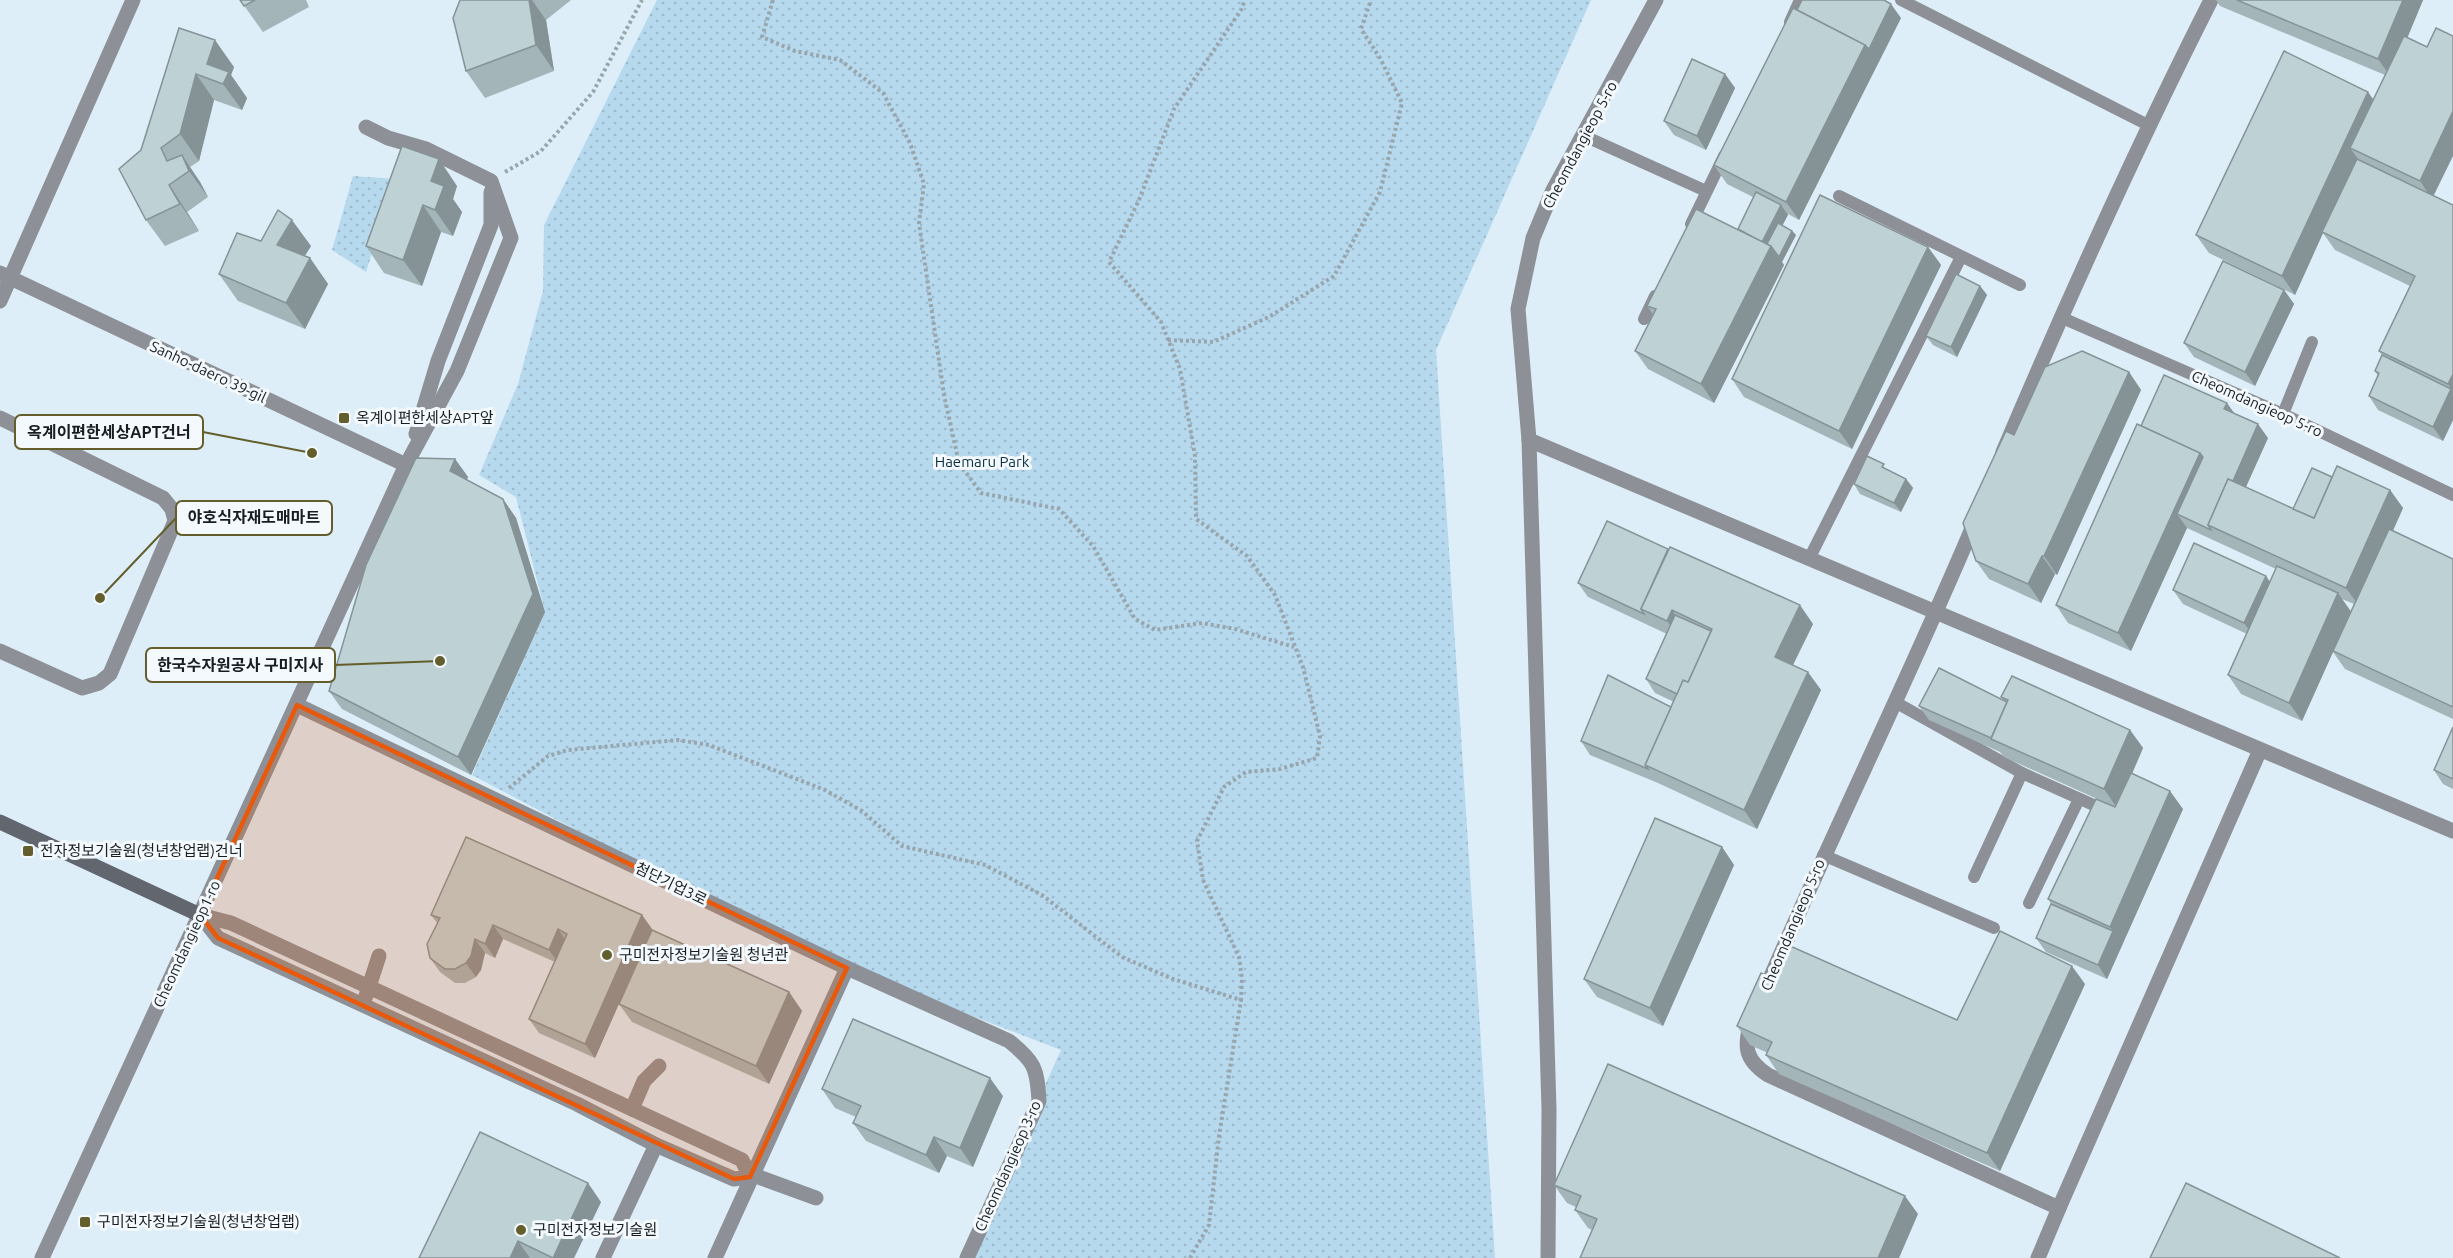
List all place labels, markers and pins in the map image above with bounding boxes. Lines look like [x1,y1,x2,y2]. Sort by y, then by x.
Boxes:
place label: 옥계이편한세상APT앞 [356,409,494,426]
marker: 옥계이편한세상APT앞 [337,411,351,425]
callout: 옥계이편한세상APT건너 [15,415,203,449]
callout: 야호식자재도매마트 [176,501,332,535]
callout: 한국수자원공사 구미지사 [146,648,335,682]
place label: 전자정보기술원(청년창업랩)건너 [40,842,243,859]
marker: 전자정보기술원(청년창업랩)건너 [21,844,35,858]
place label: 구미전자정보기술원 청년관 [619,946,788,963]
marker: 구미전자정보기술원 청년관 [600,948,614,962]
place label: 구미전자정보기술원(청년창업랩) [97,1213,300,1230]
marker: 구미전자정보기술원(청년창업랩) [78,1215,92,1229]
place label: 구미전자정보기술원 [533,1221,657,1238]
marker: 구미전자정보기술원 [514,1223,528,1237]

